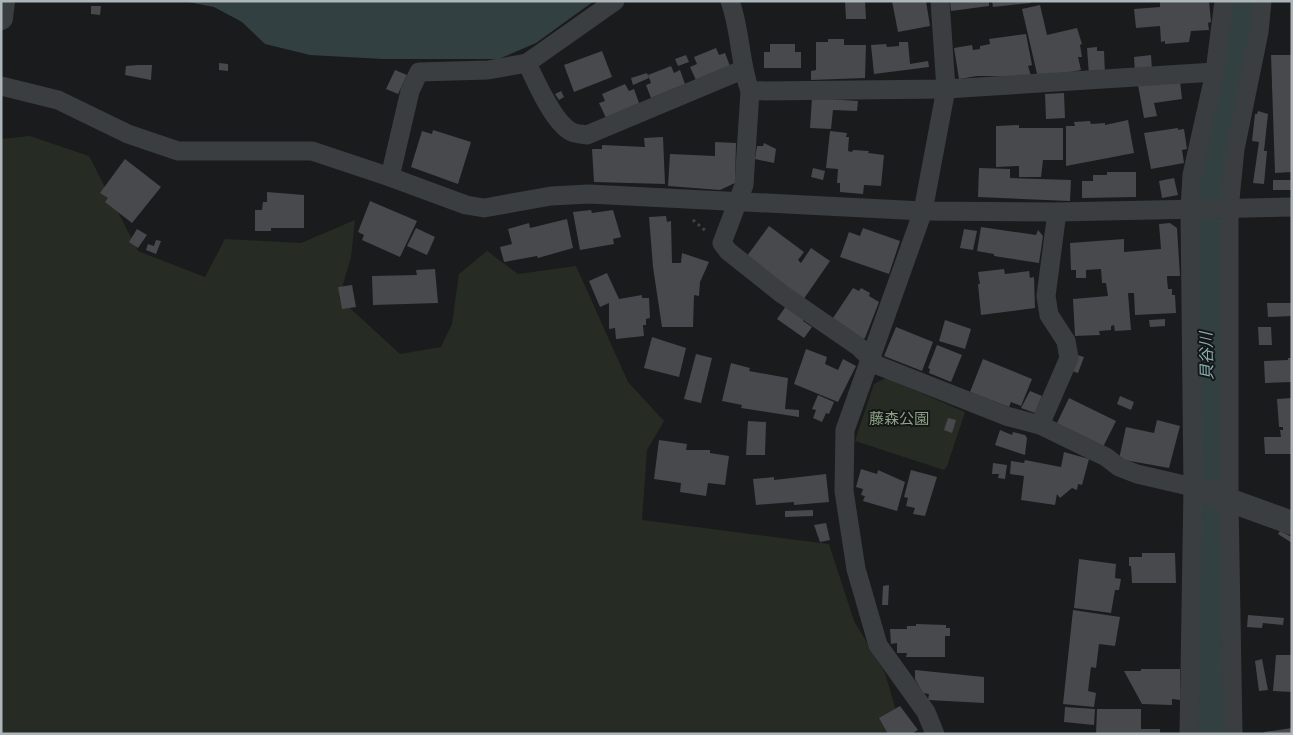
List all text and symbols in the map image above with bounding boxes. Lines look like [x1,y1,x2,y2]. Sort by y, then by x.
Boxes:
water label: 貝谷川 [1196,330,1218,380]
park label: 藤森公園 [869,409,929,429]

